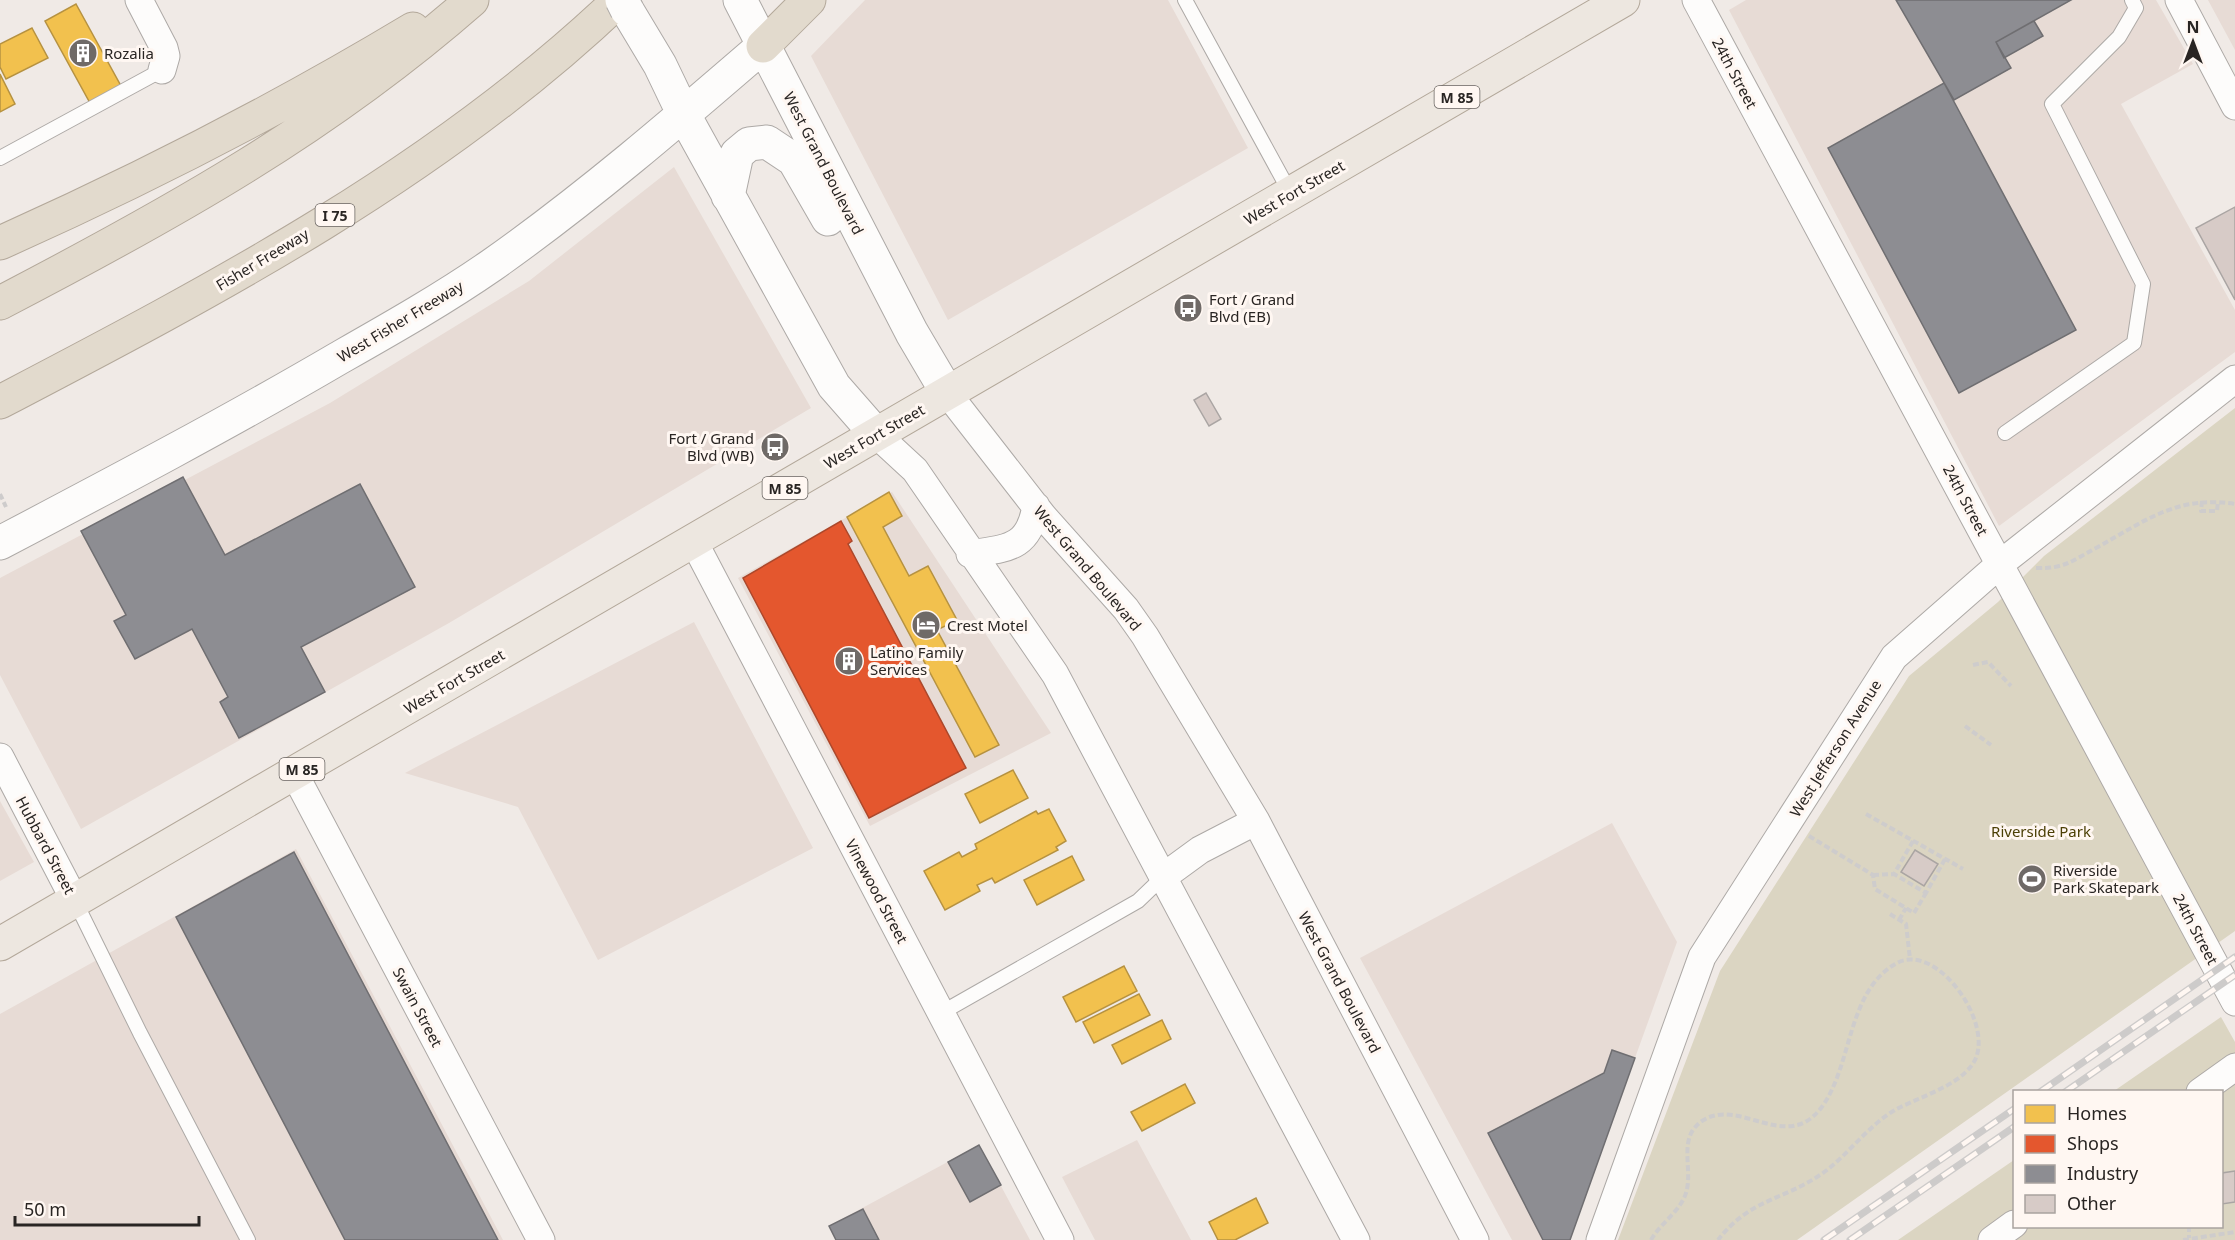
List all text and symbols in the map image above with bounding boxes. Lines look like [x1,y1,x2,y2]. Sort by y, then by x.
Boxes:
north arrow [2163,12,2223,72]
text: N [2186,16,2200,38]
street label: 24th Street [1708,34,1762,112]
building icon: Rozalia [67,37,99,69]
place label: Rozalia [104,43,154,63]
road number: M 85 [1434,86,1480,108]
street label: West Grand Boulevard [779,88,869,238]
street label: West Fort Street [1240,155,1348,229]
road number: I 75 [316,204,354,226]
street label: Fisher Freeway [212,223,312,295]
street label: West Fisher Freeway [333,275,467,367]
place label: Fort / Grand Blvd (EB) [1209,289,1295,326]
bus stop icon: Fort / Grand Blvd (EB) [1172,292,1204,324]
street label: West Fort Street [820,399,928,473]
place label: Fort / Grand Blvd (WB) [668,428,754,465]
bus stop icon: Fort / Grand Blvd (WB) [759,431,791,463]
street label: 24th Street [1939,461,1993,539]
road number: M 85 [762,477,808,499]
street label: West Grand Boulevard [1030,501,1146,635]
hotel icon: Crest Motel [910,609,942,641]
place label: Crest Motel [947,615,1028,635]
place label: Latino Family Services [870,642,964,679]
street label: West Fort Street [400,644,508,718]
building icon: Latino Family Services [833,645,865,677]
street label: West Jefferson Avenue [1785,676,1885,820]
road number: M 85 [280,758,324,780]
street label: Hubbard Street [12,793,80,898]
park label: Riverside Park [1991,821,2091,841]
street label: Vinewood Street [841,835,913,947]
place label: Riverside Park Skatepark [2053,860,2159,897]
sports icon: Riverside Park Skatepark [2016,863,2048,895]
street label: 24th Street [2169,890,2223,968]
street label: West Grand Boulevard [1294,908,1386,1056]
street label: Swain Street [389,964,448,1051]
legend [2013,1090,2223,1228]
text: Homes [2067,1101,2127,1125]
text: Shops [2067,1131,2119,1155]
text: Industry [2067,1161,2139,1185]
scale bar [15,1189,200,1227]
text: Other [2067,1191,2117,1215]
text: 50 m [24,1197,66,1221]

